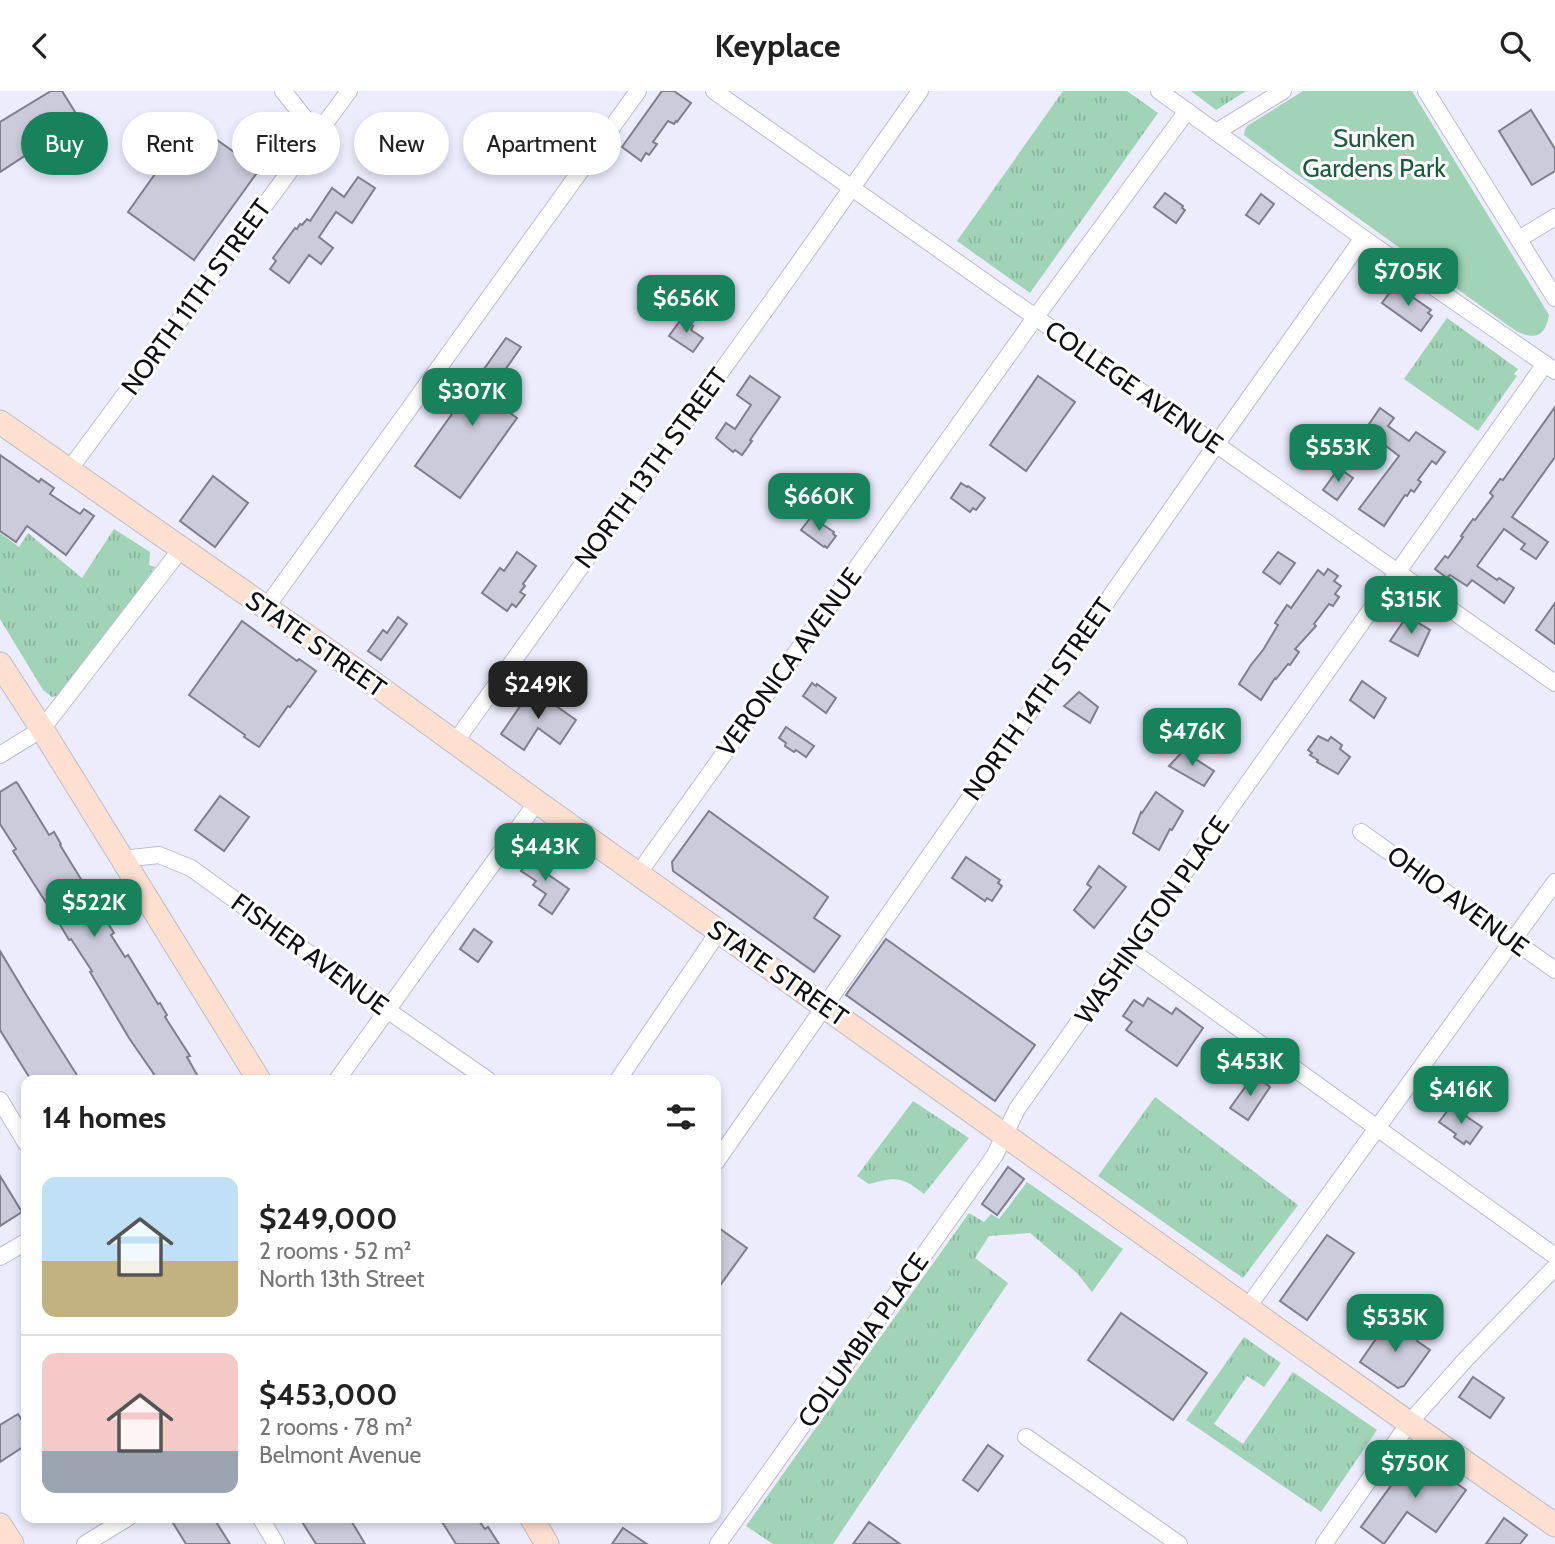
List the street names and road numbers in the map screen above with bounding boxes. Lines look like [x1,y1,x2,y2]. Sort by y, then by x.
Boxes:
street label: NORTH 11TH STREET [114,193,278,401]
street label: COLLEGE AVENUE [1039,314,1229,460]
street label: NORTH 13TH STREET [568,362,734,574]
street label: VERONICA AVENUE [710,561,868,763]
street label: STATE STREET [240,584,392,704]
street label: NORTH 14TH STREET [956,591,1120,807]
street label: WASHINGTON PLACE [1068,810,1236,1030]
street label: OHIO AVENUE [1381,839,1535,963]
street label: FISHER AVENUE [225,886,395,1022]
street label: STATE STREET [702,913,854,1033]
street label: COLUMBIA PLACE [791,1246,935,1434]

